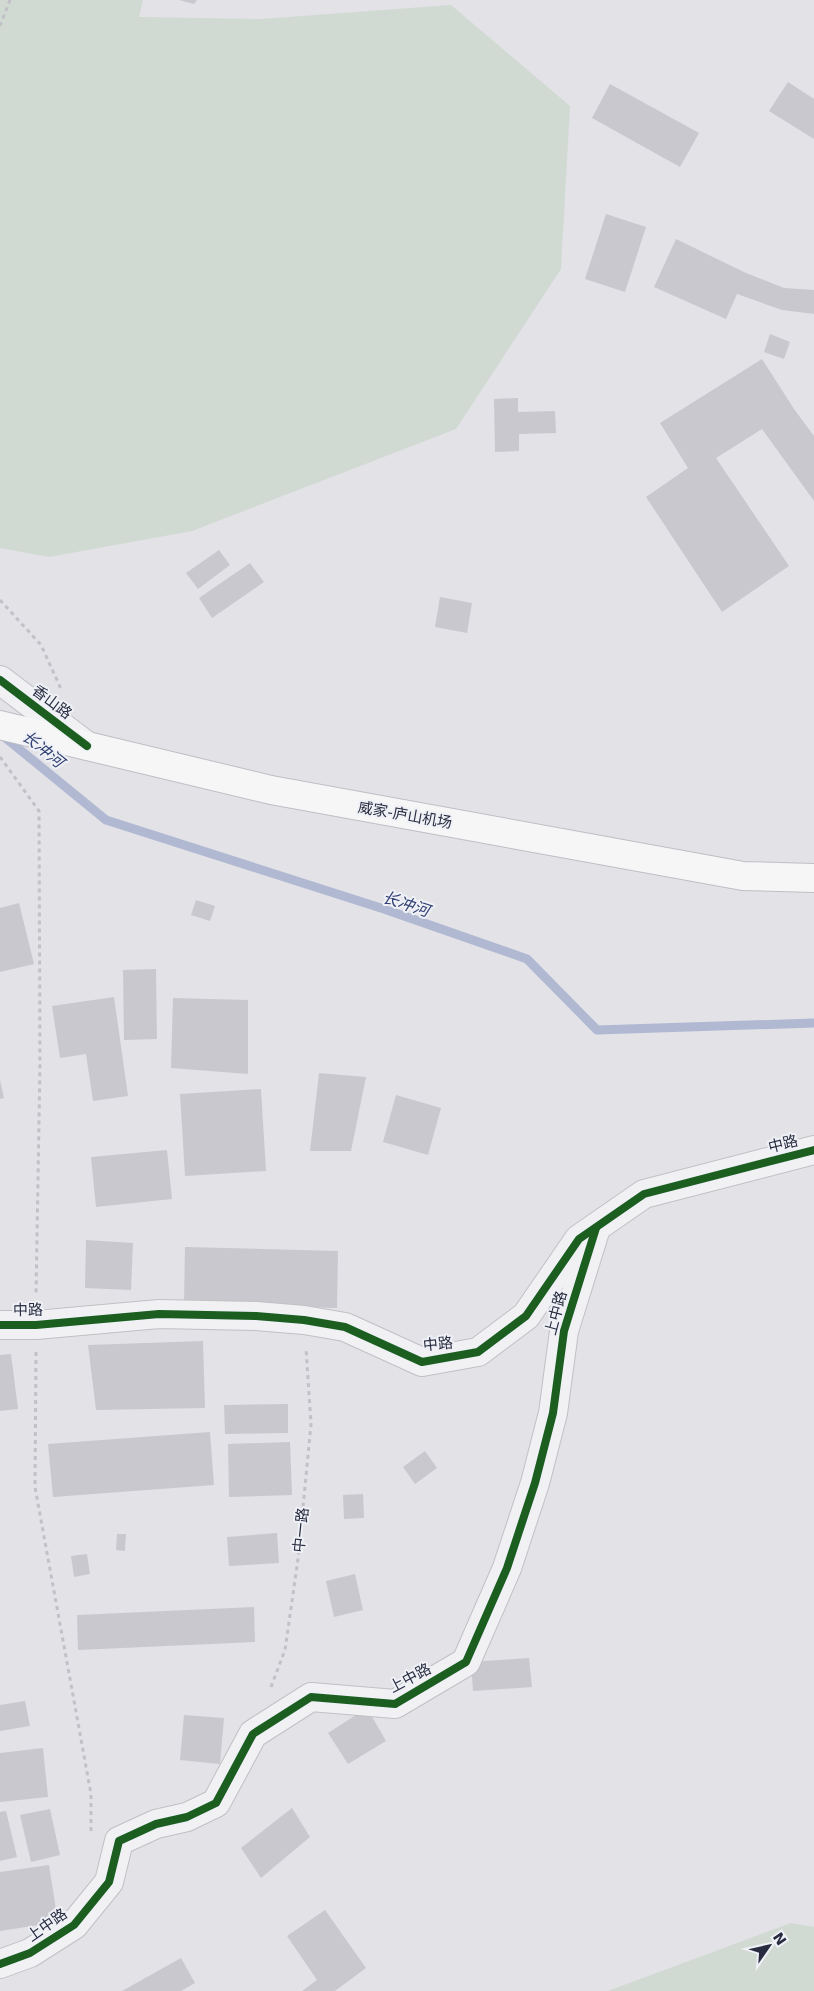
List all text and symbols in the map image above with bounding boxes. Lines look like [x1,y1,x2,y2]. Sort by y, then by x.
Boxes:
street label: 香山路 [29,681,75,723]
water label: 长冲河 [18,727,70,773]
street label: 威家-庐山机场 [356,798,454,832]
water label: 长冲河 [380,888,435,921]
street label: 中路 [766,1132,800,1156]
street label: 上中路 [541,1289,571,1337]
street label: 中路 [13,1301,43,1319]
street label: 中路 [422,1333,454,1355]
street label: 中一路 [290,1507,312,1553]
street label: 上中路 [386,1659,434,1697]
street label: 上中路 [23,1905,71,1945]
north arrow [744,1921,794,1971]
text: N [770,1929,790,1948]

